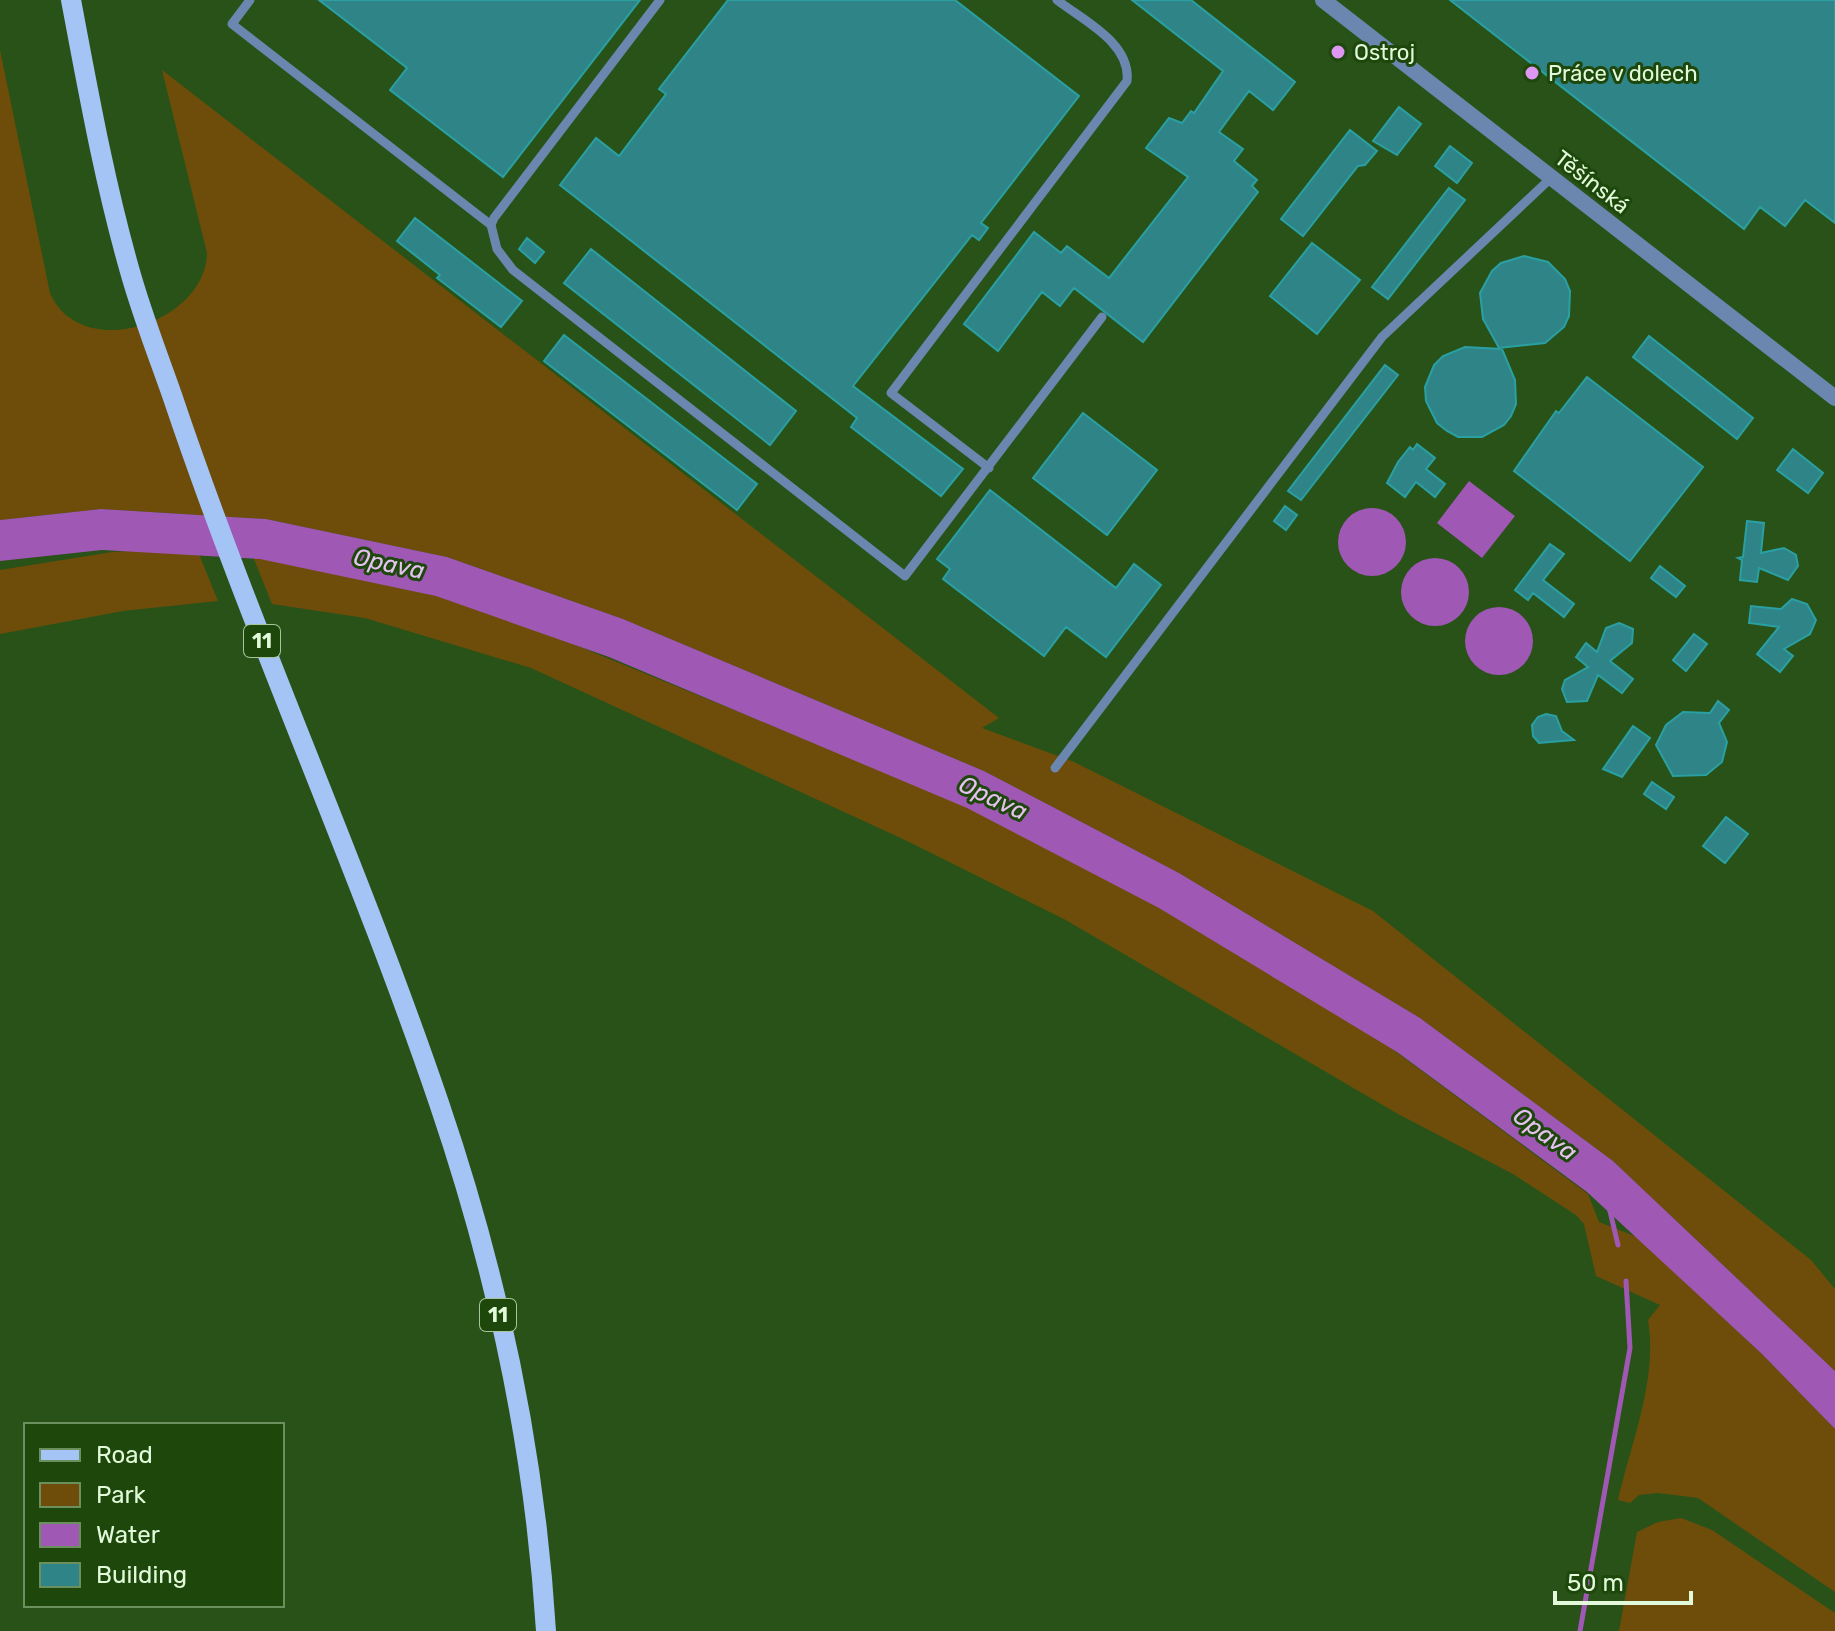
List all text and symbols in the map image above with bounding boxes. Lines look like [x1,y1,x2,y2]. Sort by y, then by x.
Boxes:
place label: Ostroj [1354,39,1415,66]
marker: Ostroj [1329,43,1347,61]
place label: Práce v dolech [1548,60,1698,87]
marker: Práce v dolech [1523,64,1541,82]
street label: Těšínská [1549,144,1635,220]
water label: Opava [351,543,427,585]
road number: 11 [244,625,280,657]
water label: Opava [955,770,1031,826]
water label: Opava [1508,1102,1582,1166]
road number: 11 [480,1299,516,1331]
legend [24,1423,284,1607]
text: Road [96,1441,153,1469]
text: Park [96,1481,147,1509]
text: Water [96,1521,160,1549]
scale bar [1555,1555,1691,1605]
text: Building [96,1561,187,1589]
text: 50 m [1567,1569,1624,1597]

